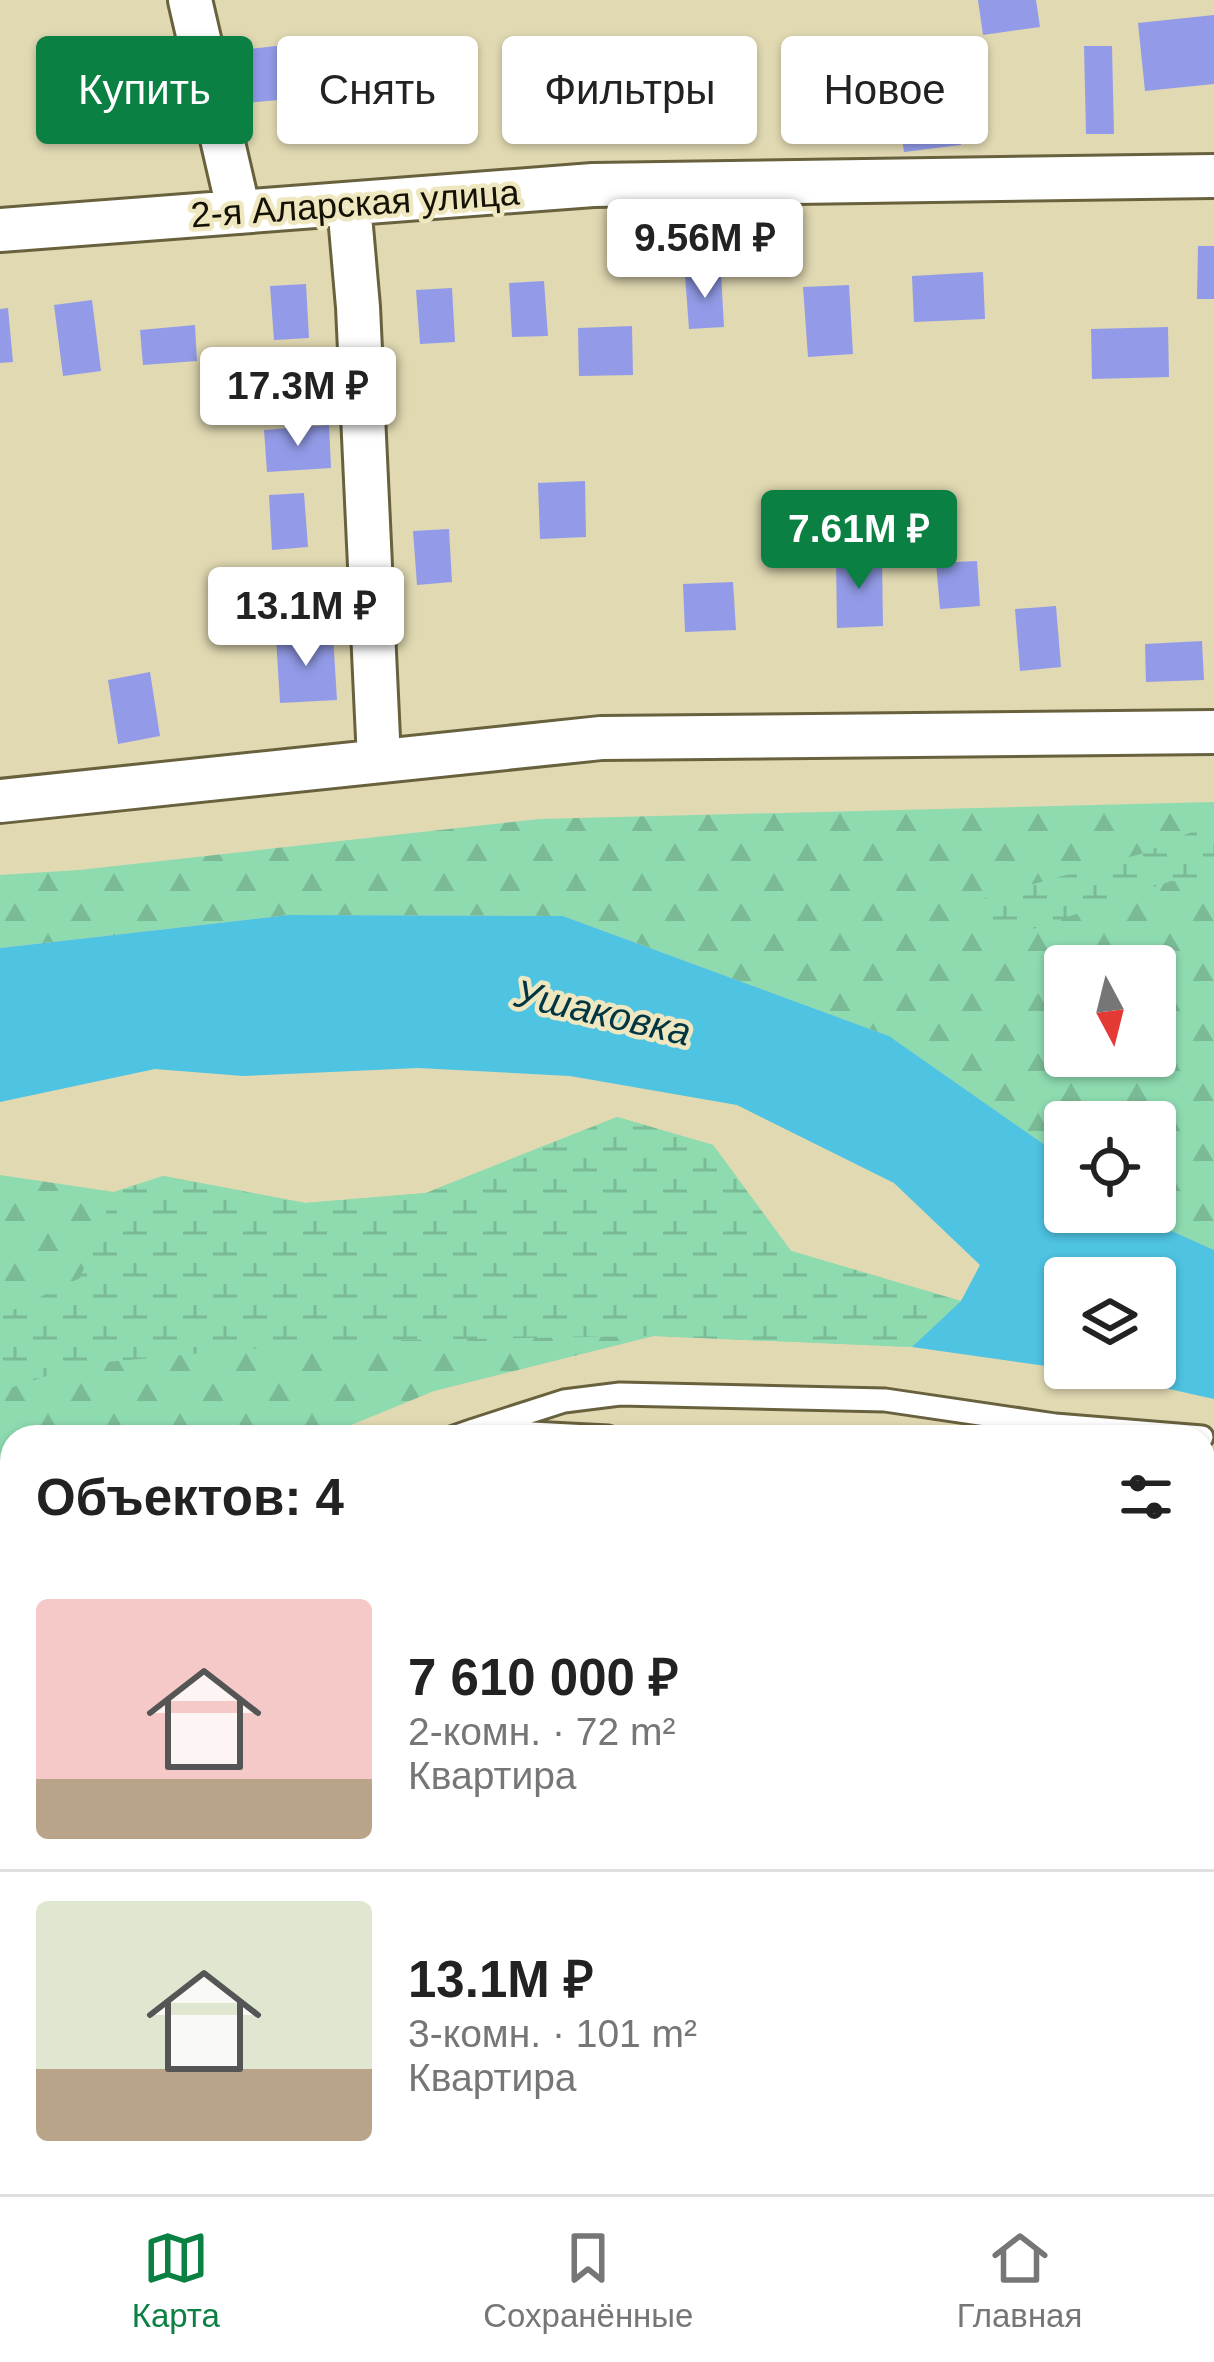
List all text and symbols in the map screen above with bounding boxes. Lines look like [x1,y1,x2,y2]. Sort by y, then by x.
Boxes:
chip: Купить [36,36,253,144]
chip: Снять [277,36,478,144]
chip: Фильтры [502,36,757,144]
chip: Новое [781,36,988,144]
street label: 2-я Аларская улица [189,171,522,235]
pin: 9.56M ₽ [594,199,816,301]
text: 9.56M ₽ [634,216,776,259]
pin: 17.3M ₽ [187,347,409,449]
text: 17.3M ₽ [227,364,369,407]
pin: 7.61M ₽ [748,490,970,592]
text: 7.61M ₽ [788,507,930,550]
pin: 13.1M ₽ [195,567,417,669]
text: 13.1M ₽ [235,584,377,627]
north arrow [1044,945,1176,1077]
map controls [1044,945,1176,1389]
water label: Ушаковка [510,971,695,1054]
button: locate [1044,1101,1176,1233]
button: layers [1044,1257,1176,1389]
icon: filters [1113,1464,1179,1530]
text: Объектов: 4 [36,1469,344,1526]
icon: home [132,1647,276,1791]
text: 7 610 000 ₽ [408,1649,679,1706]
text: 2-комн. · 72 m² [408,1710,675,1753]
text: Квартира [408,1754,577,1797]
icon: home [132,1949,276,2093]
text: 13.1M ₽ [408,1951,594,2008]
text: 3-комн. · 101 m² [408,2012,697,2055]
text: Квартира [408,2056,577,2099]
tab: Карта [132,2225,220,2335]
tab: Сохранённые [483,2225,693,2335]
tab: Главная [957,2225,1082,2335]

